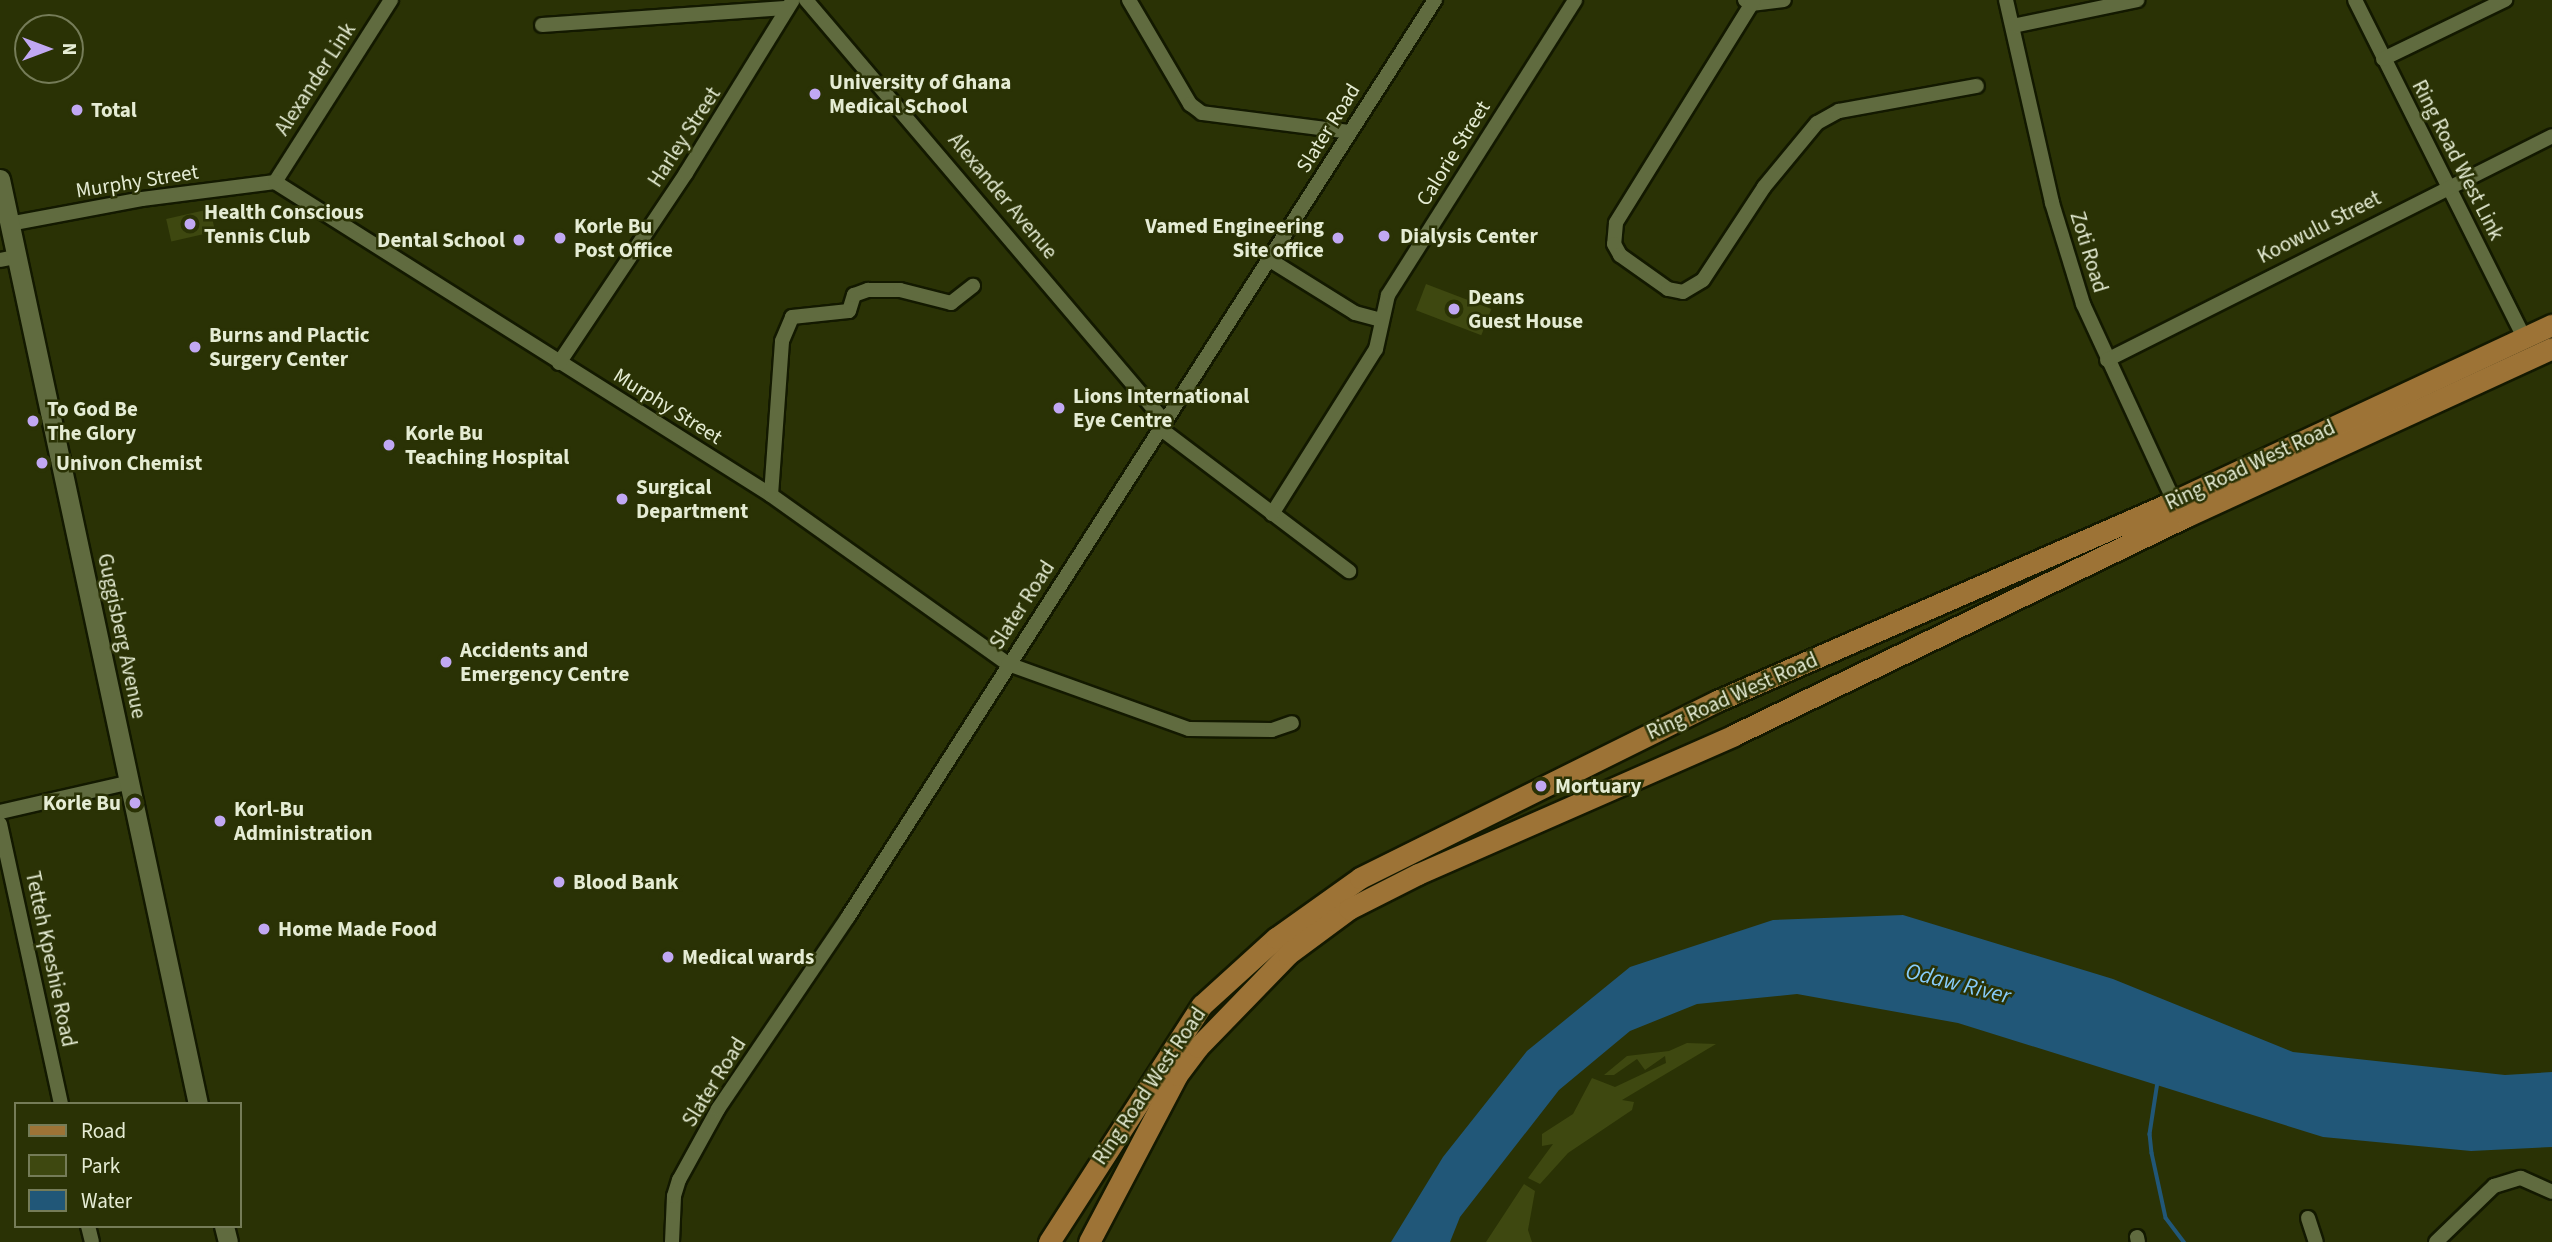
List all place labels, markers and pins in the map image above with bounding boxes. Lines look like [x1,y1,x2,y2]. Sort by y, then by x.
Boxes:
place label: University of Ghana Medical School [829,69,1011,119]
marker: University of Ghana Medical School [807,86,823,102]
place label: Total [91,97,137,123]
marker: Total [69,102,85,118]
place label: Health Conscious Tennis Club [204,199,364,249]
place label: Korle Bu Post Office [574,213,673,263]
place label: Vamed Engineering Site office [1145,213,1324,263]
marker: Health Conscious Tennis Club [182,216,198,232]
place label: Dialysis Center [1400,223,1538,249]
marker: Dialysis Center [1374,226,1394,246]
place label: Dental School [377,227,505,253]
marker: Korle Bu Post Office [552,230,568,246]
marker: Vamed Engineering Site office [1330,230,1346,246]
marker: Dental School [511,232,527,248]
place label: Deans Guest House [1468,284,1583,334]
marker: Deans Guest House [1446,301,1462,317]
place label: Burns and Plactic Surgery Center [209,322,370,372]
marker: Burns and Plactic Surgery Center [187,339,203,355]
place label: Lions International Eye Centre [1073,383,1249,433]
place label: To God Be The Glory [47,396,138,446]
marker: Lions International Eye Centre [1051,400,1067,416]
marker: To God Be The Glory [25,413,41,429]
place label: Korle Bu Teaching Hospital [405,420,569,470]
marker: Korle Bu Teaching Hospital [379,435,399,455]
place label: Univon Chemist [56,450,202,476]
marker: Univon Chemist [34,455,50,471]
place label: Surgical Department [636,474,748,524]
marker: Surgical Department [614,491,630,507]
place label: Accidents and Emergency Centre [460,637,629,687]
marker: Accidents and Emergency Centre [438,654,454,670]
place label: Mortuary [1555,773,1641,799]
marker: Mortuary [1533,778,1549,794]
place label: Korle Bu [43,790,121,816]
marker: Korle Bu [127,795,143,811]
place label: Korl-Bu Administration [234,796,373,846]
marker: Korl-Bu Administration [212,813,228,829]
place label: Blood Bank [573,869,679,895]
marker: Blood Bank [551,874,567,890]
place label: Home Made Food [278,916,437,942]
marker: Home Made Food [256,921,272,937]
place label: Medical wards [682,944,814,970]
marker: Medical wards [660,949,676,965]

